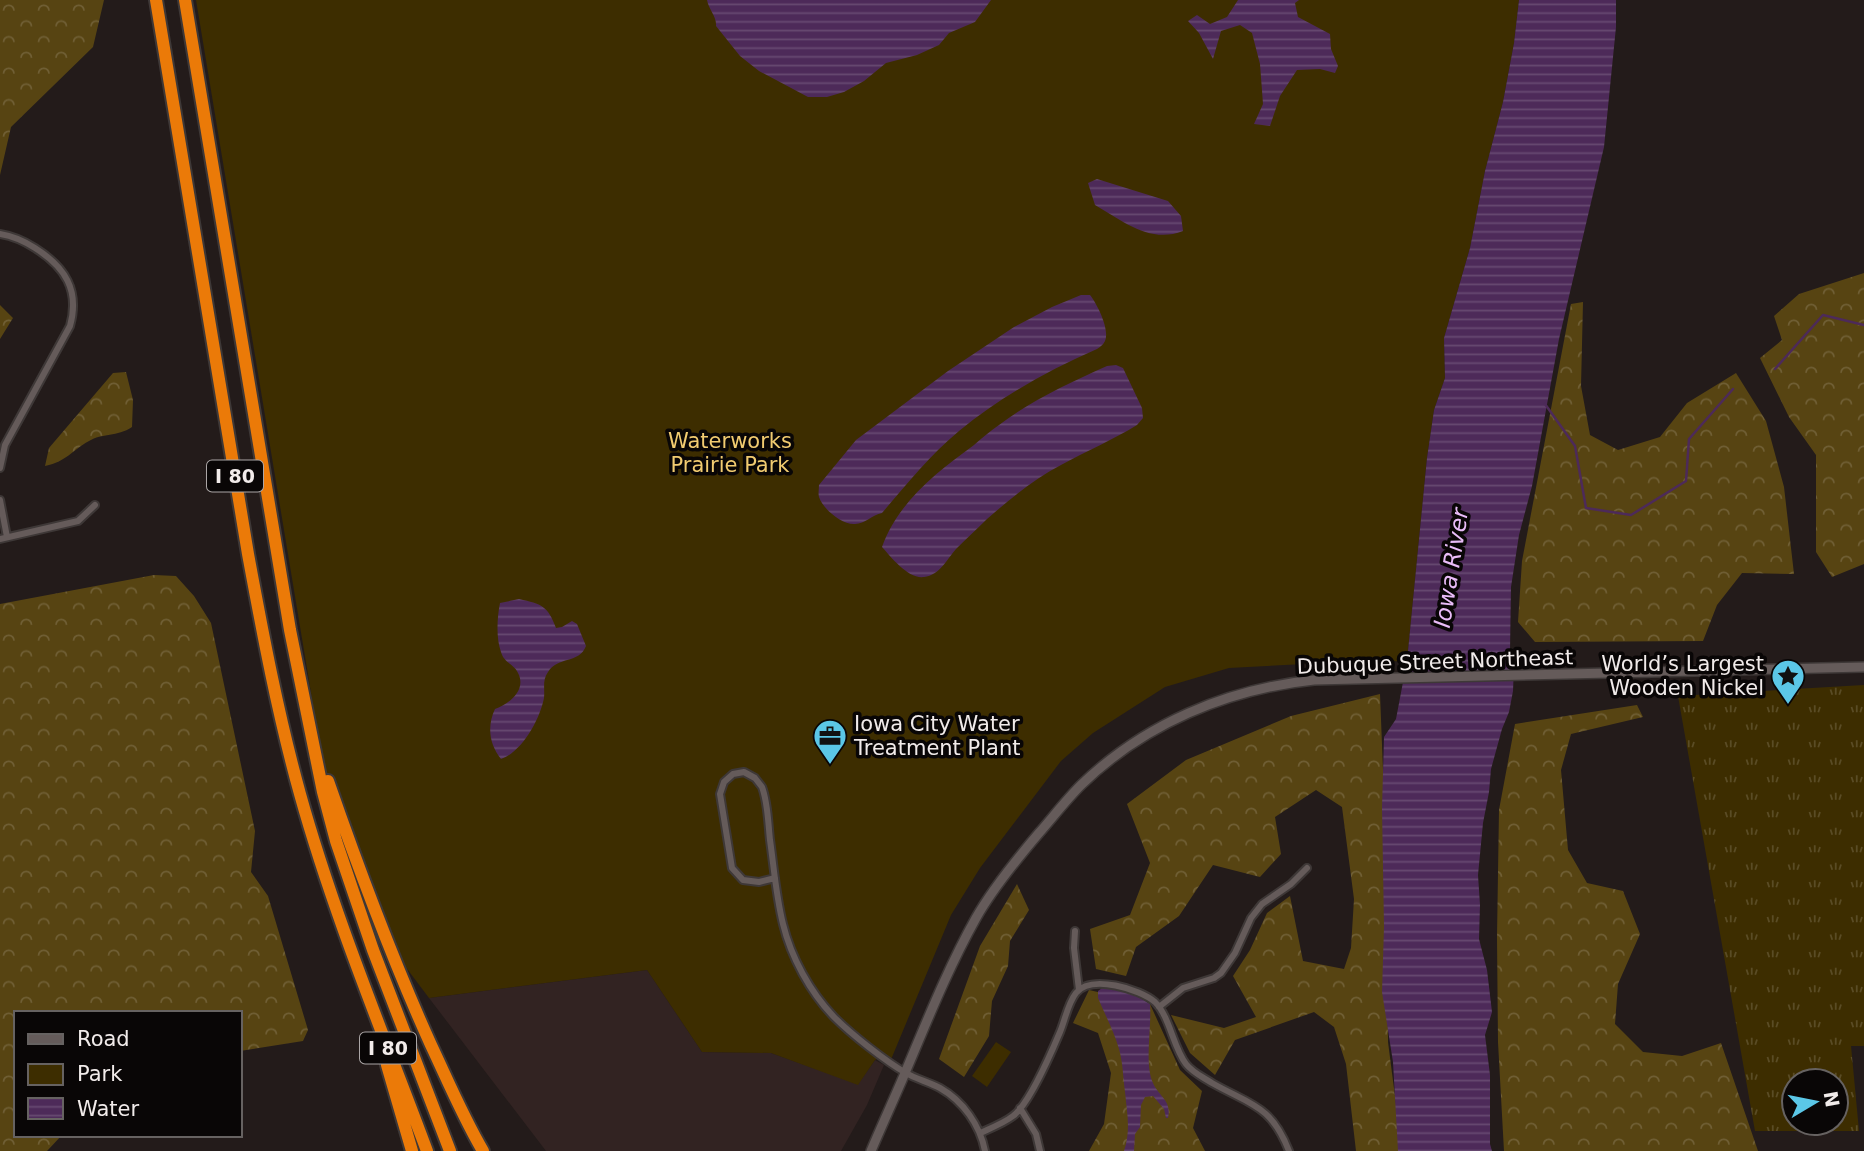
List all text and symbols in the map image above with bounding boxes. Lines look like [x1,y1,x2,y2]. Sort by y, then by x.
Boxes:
park label: Waterworks Prairie Park [668,429,792,477]
road number: I 80 [207,461,263,491]
water label: Iowa River [1429,505,1474,630]
street label: Dubuque Street Northeast [1296,645,1574,679]
place label: World’s Largest Wooden Nickel [1601,652,1764,700]
place icon: World’s Largest Wooden Nickel [1769,657,1807,706]
place label: Iowa City Water Treatment Plant [853,712,1020,760]
office icon: Iowa City Water Treatment Plant [811,717,849,766]
legend [14,1011,242,1137]
text: Road [77,1027,130,1051]
road number: I 80 [360,1032,416,1064]
text: Park [77,1062,123,1086]
north arrow [1780,1067,1850,1137]
text: N [1820,1089,1844,1109]
text: Water [77,1097,139,1121]

